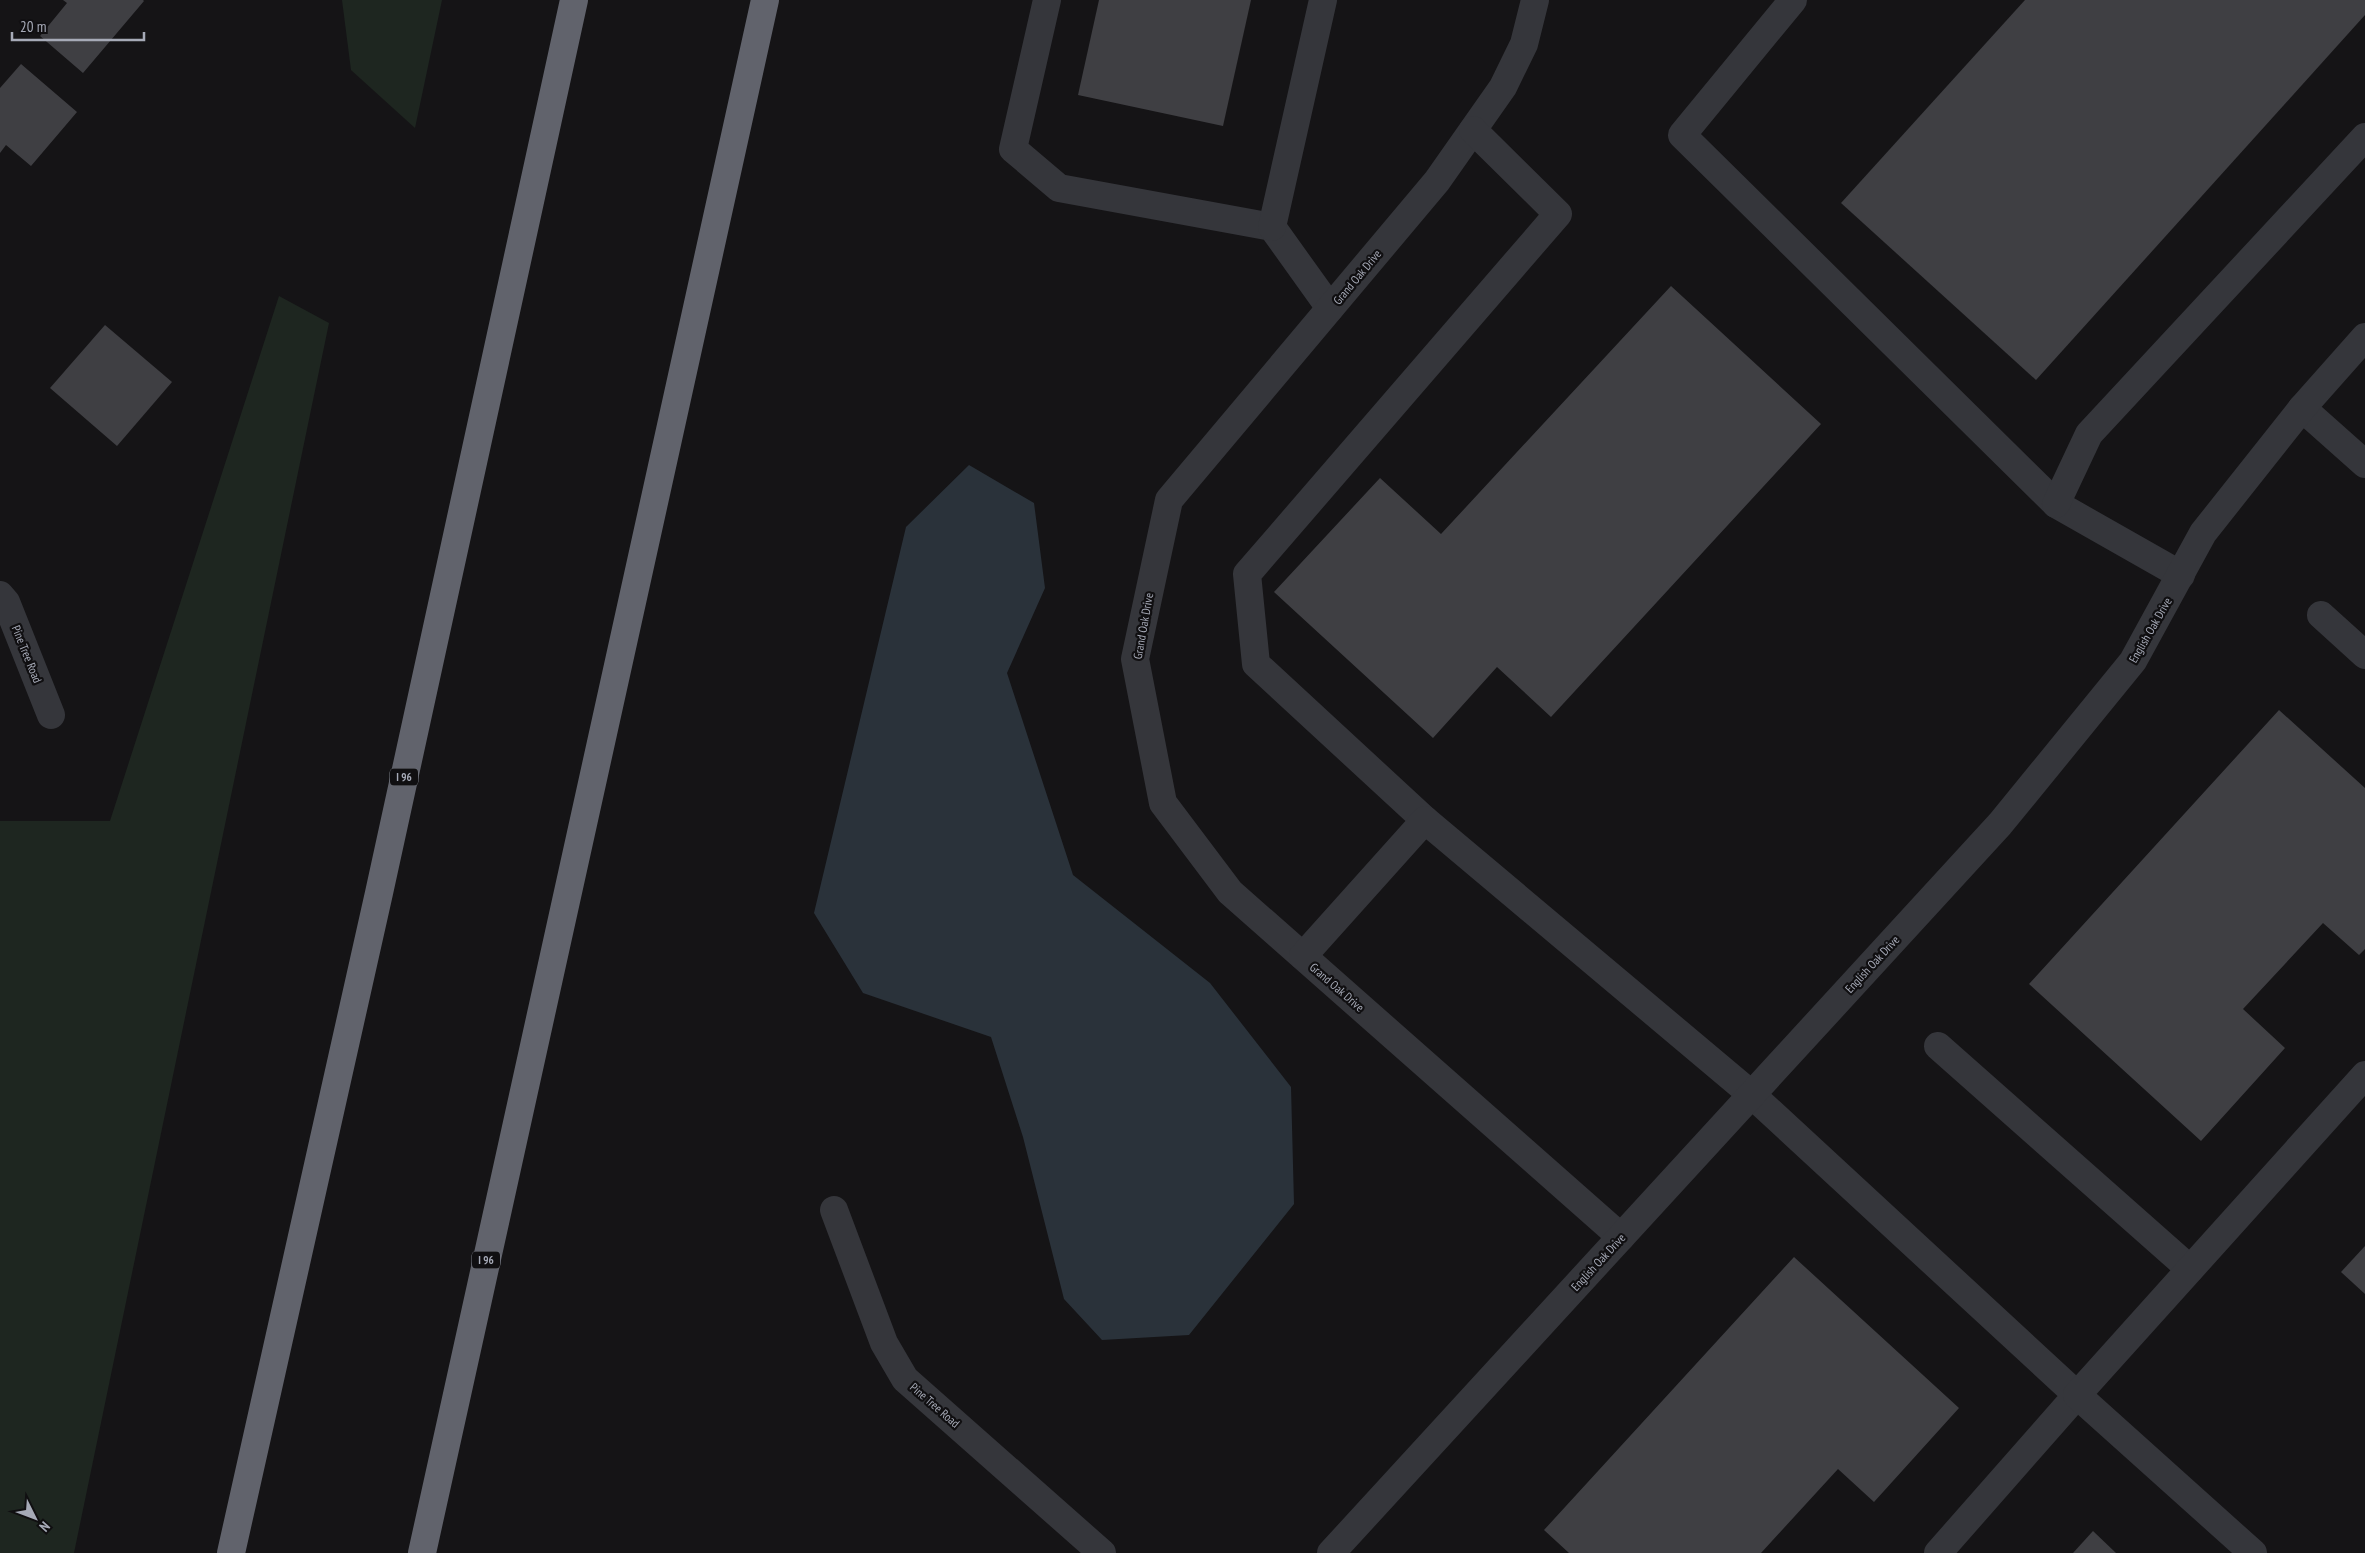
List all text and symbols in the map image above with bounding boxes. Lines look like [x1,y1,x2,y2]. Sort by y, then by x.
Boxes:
scale bar [12,10,145,42]
text: 20 m [20,17,46,36]
street label: Grand Oak Drive [1330,246,1384,308]
street label: Grand Oak Drive [1130,592,1156,660]
street label: English Oak Drive [2125,595,2175,665]
street label: Pine Tree Road [9,623,45,685]
road number: I 96 [390,769,418,786]
street label: English Oak Drive [1842,932,1902,996]
street label: Grand Oak Drive [1307,959,1367,1015]
street label: English Oak Drive [1568,1230,1628,1294]
road number: I 96 [472,1252,500,1268]
street label: Pine Tree Road [907,1379,963,1431]
north arrow [10,1493,60,1543]
text: N [35,1518,54,1536]

